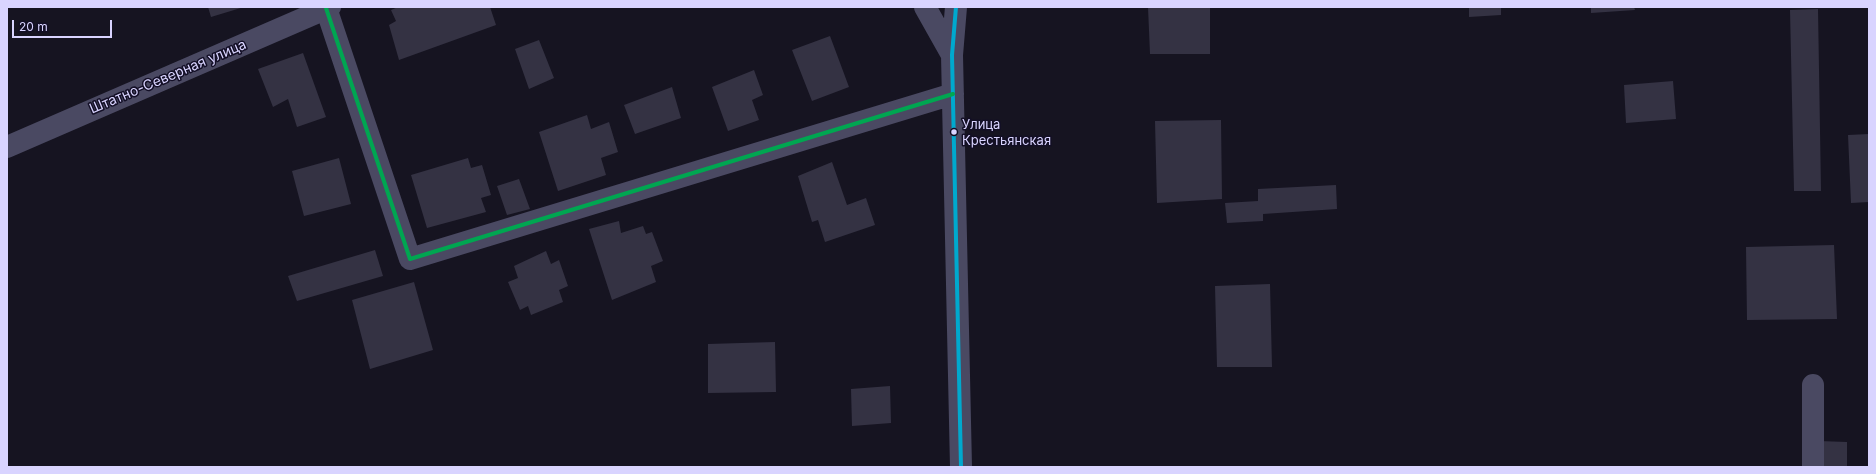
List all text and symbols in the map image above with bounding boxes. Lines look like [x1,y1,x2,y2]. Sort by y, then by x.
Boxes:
scale bar [14,12,114,38]
text: 20 m [19,19,48,34]
street label: Штатно-Северная улица [87,36,249,118]
place label: Улица Крестьянская [962,117,1051,148]
marker: Улица Крестьянская [949,127,959,137]

